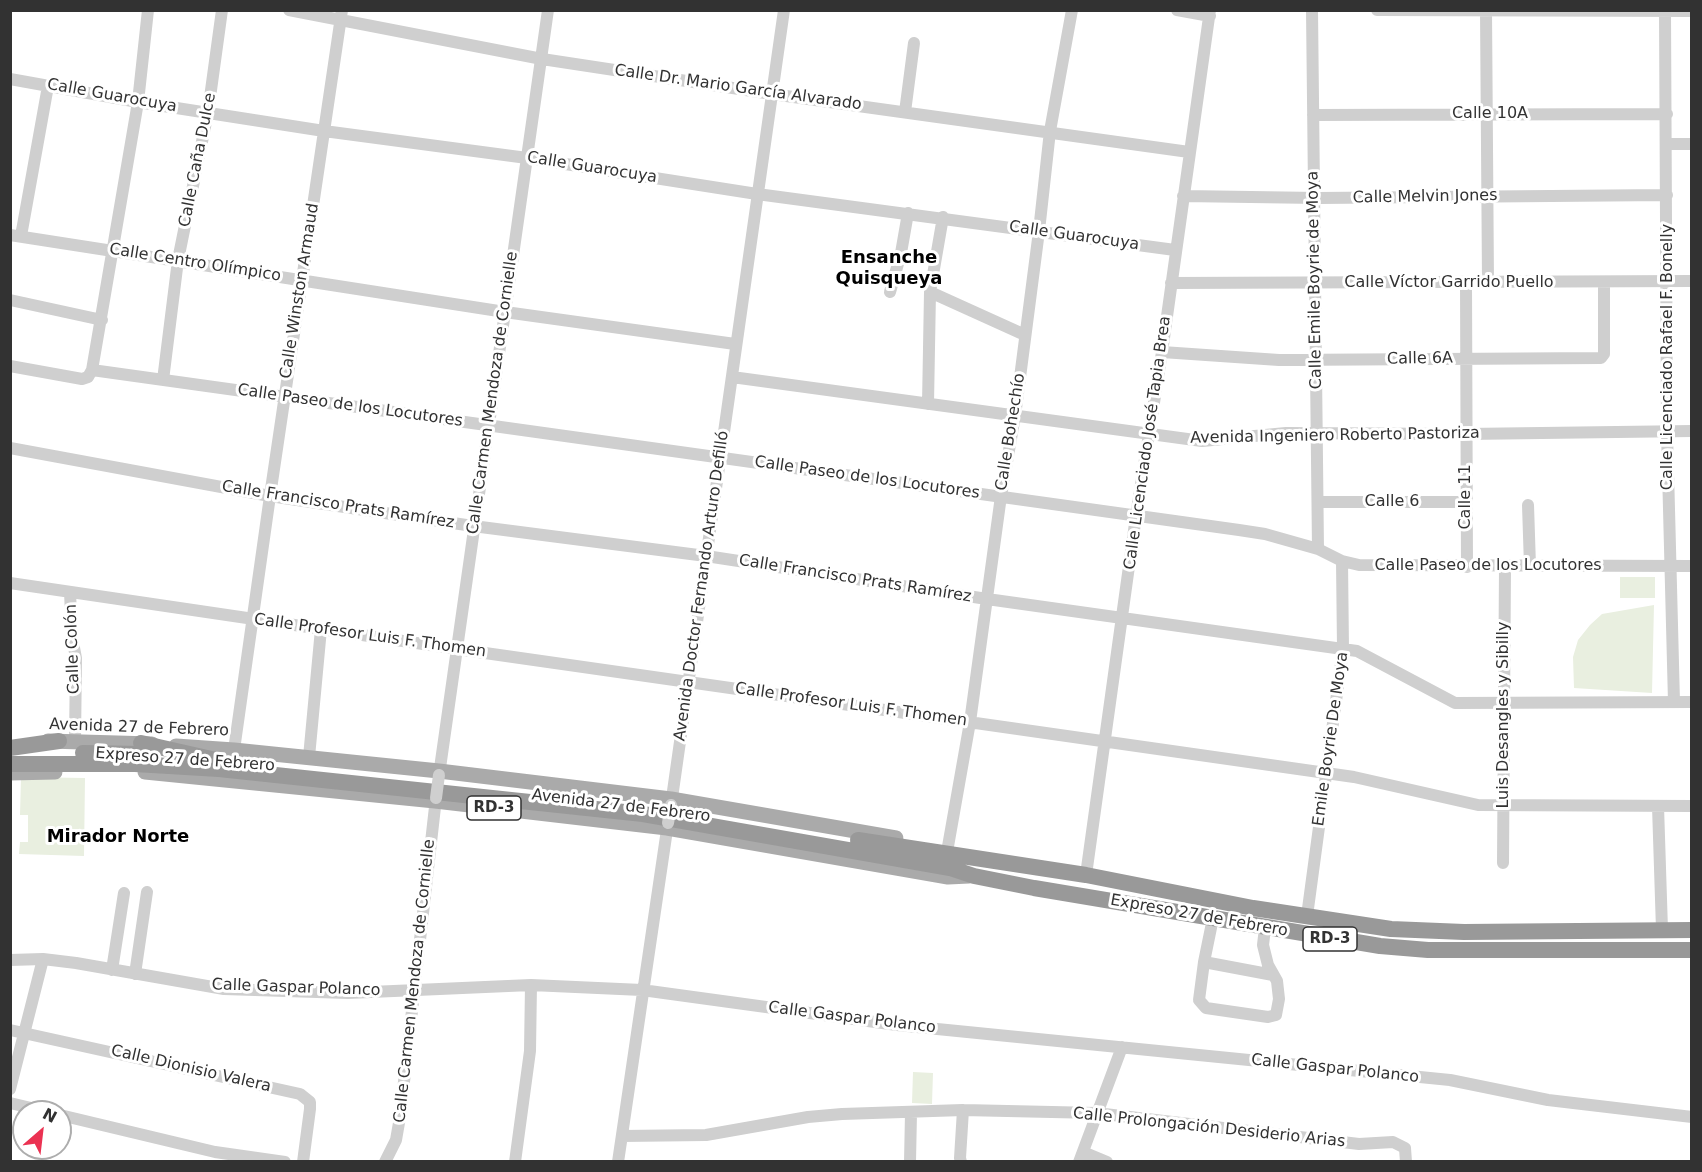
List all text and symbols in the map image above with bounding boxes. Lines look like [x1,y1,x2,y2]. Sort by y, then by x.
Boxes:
street label: Calle Dr. Mario García Alvarado [613,61,863,115]
street label: Calle Guarocuya [46,75,178,117]
street label: Calle Caña Dulce [176,91,220,229]
street label: Calle 10A [1452,104,1528,124]
street label: Calle Guarocuya [526,148,658,188]
street label: Calle Emile Boyrie de Moya [1303,171,1327,389]
street label: Calle Melvin Jones [1352,186,1498,208]
street label: Calle Winston Armaud [277,202,323,380]
street label: Calle Guarocuya [1008,217,1140,255]
street label: Calle Licenciado Rafael F. Bonelly [1658,224,1678,490]
street label: Calle Centro Olímpico [108,240,282,286]
district label: Ensanche Quisqueya [836,247,942,290]
street label: Calle Carmen Mendoza de Cornielle [464,250,522,536]
street label: Calle Víctor Garrido Puello [1344,273,1554,293]
street label: Calle Licenciado José Tapia Brea [1121,315,1175,571]
street label: Calle 6A [1387,349,1453,369]
street label: Calle Bohechío [992,372,1030,492]
street label: Calle Paseo de los Locutores [236,381,464,431]
street label: Avenida Ingeniero Roberto Pastoriza [1190,424,1480,448]
street label: Avenida Doctor Fernando Arturo Defilló [671,430,733,742]
street label: Calle Paseo de los Locutores [753,453,981,503]
street label: Calle 11 [1456,464,1476,530]
street label: Calle Francisco Prats Ramírez [220,477,456,533]
street label: Calle 6 [1365,492,1419,512]
street label: Calle Francisco Prats Ramírez [737,551,973,607]
street label: Calle Paseo de los Locutores [1374,556,1602,576]
street label: Calle Colón [62,604,84,694]
street label: Calle Profesor Luis F. Thomen [253,610,487,662]
street label: Luis Desangles y Sibilly [1494,621,1514,809]
street label: Emile Boyrie De Moya [1309,651,1353,827]
street label: Calle Profesor Luis F. Thomen [734,679,968,731]
street label: Avenida 27 de Febrero [49,715,229,741]
street label: Expreso 27 de Febrero [95,744,275,776]
street label: Avenida 27 de Febrero [531,786,711,826]
road number: RD-3 [467,796,521,820]
district label: Mirador Norte [47,826,189,848]
street label: Calle Carmen Mendoza de Cornielle [391,838,439,1124]
street label: Expreso 27 de Febrero [1109,891,1289,941]
road number: RD-3 [1303,927,1357,951]
street label: Calle Gaspar Polanco [211,975,381,1001]
street label: Calle Gaspar Polanco [767,998,937,1038]
street label: Calle Dionisio Valera [109,1041,273,1097]
street label: Calle Gaspar Polanco [1250,1051,1420,1087]
north arrow [12,1100,72,1160]
text: N [39,1104,60,1127]
street label: Calle Prolongación Desiderio Arias [1072,1104,1346,1152]

